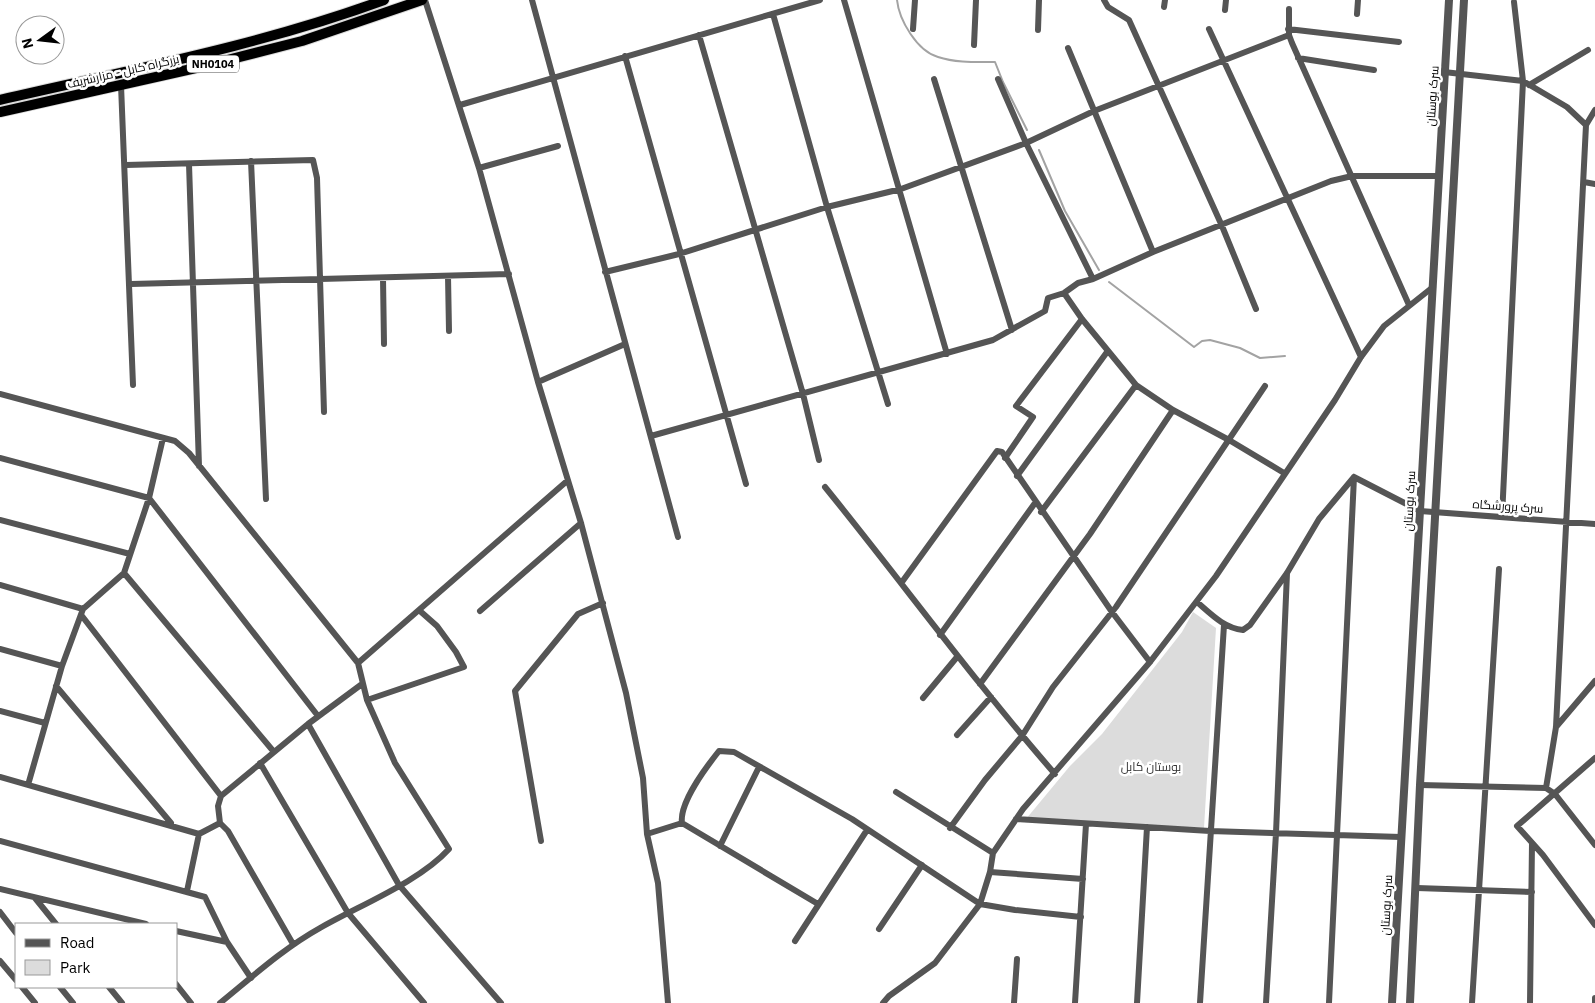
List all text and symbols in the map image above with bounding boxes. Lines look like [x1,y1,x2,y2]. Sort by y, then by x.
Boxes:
north arrow [15,15,65,65]
text: N [17,36,37,51]
street label: بزرگراه کابل - مزارشریف [65,51,181,91]
road number: NH0104 [187,56,239,72]
street label: سرک بوستان [1422,65,1442,127]
street label: سرک بوستان [1400,470,1418,532]
street label: سرک پرورشگاه [1472,496,1544,518]
park label: بوستان کابل [1121,759,1181,774]
street label: سرک بوستان [1377,874,1395,936]
legend [15,923,178,988]
text: Road [60,933,95,952]
text: Park [60,958,90,977]

